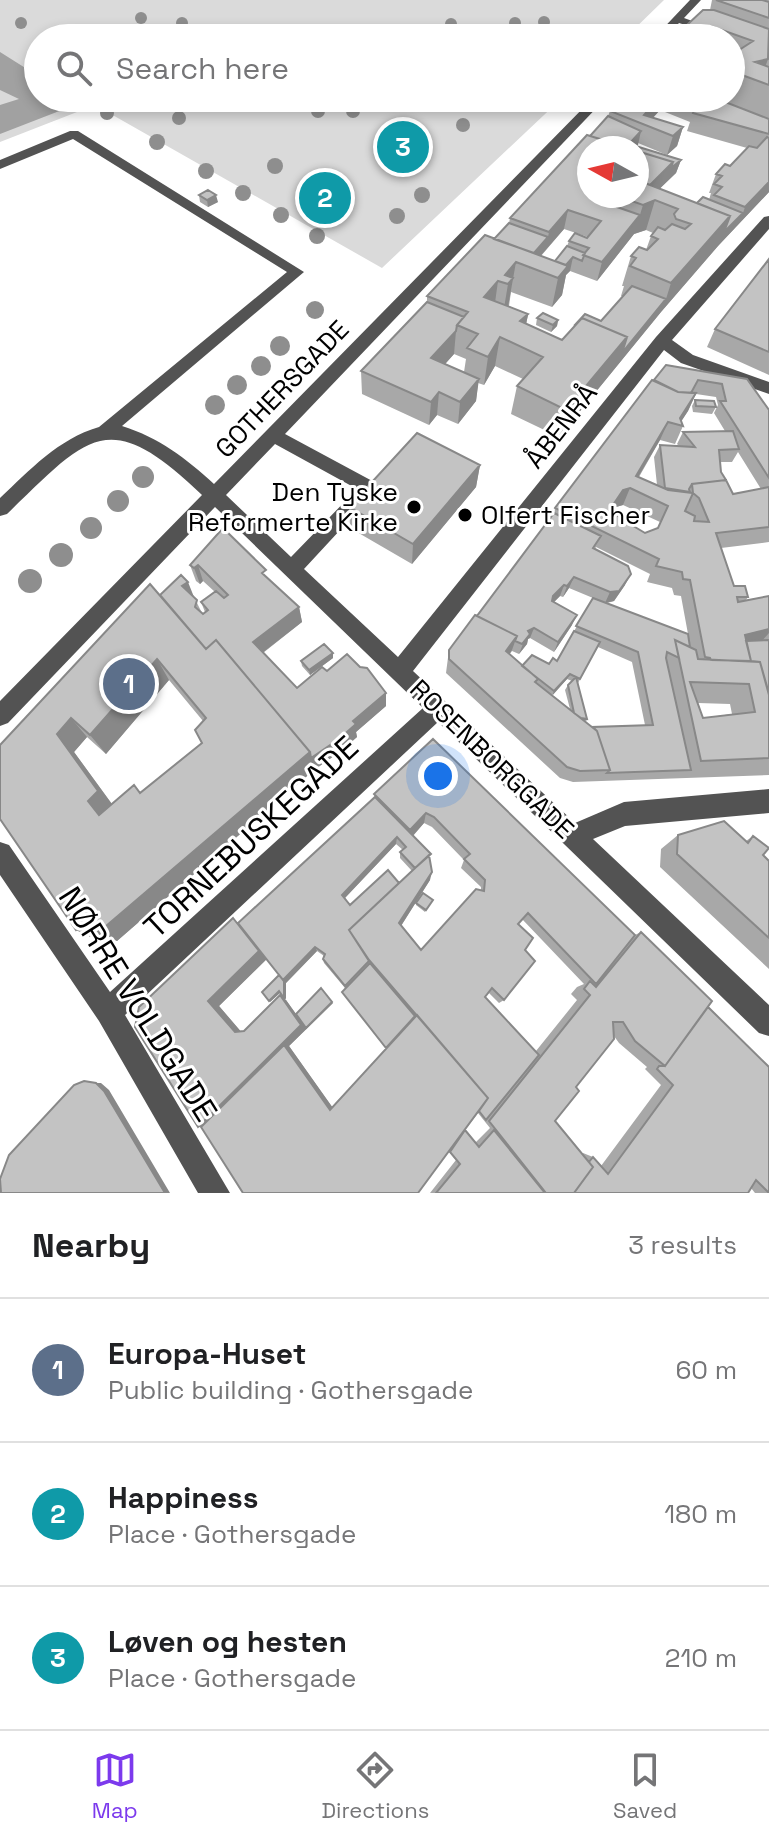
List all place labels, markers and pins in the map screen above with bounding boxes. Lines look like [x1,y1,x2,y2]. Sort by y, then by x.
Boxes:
pin: 3 [377,117,429,177]
pin: 2 [299,168,351,228]
place label: Den Tyske Reformerte Kirke [188,475,398,539]
marker: Den Tyske Reformerte Kirke [405,498,423,516]
place label: Olfert Fischer [481,498,650,532]
marker: Olfert Fischer [456,506,474,524]
pin: 1 [103,654,155,714]

